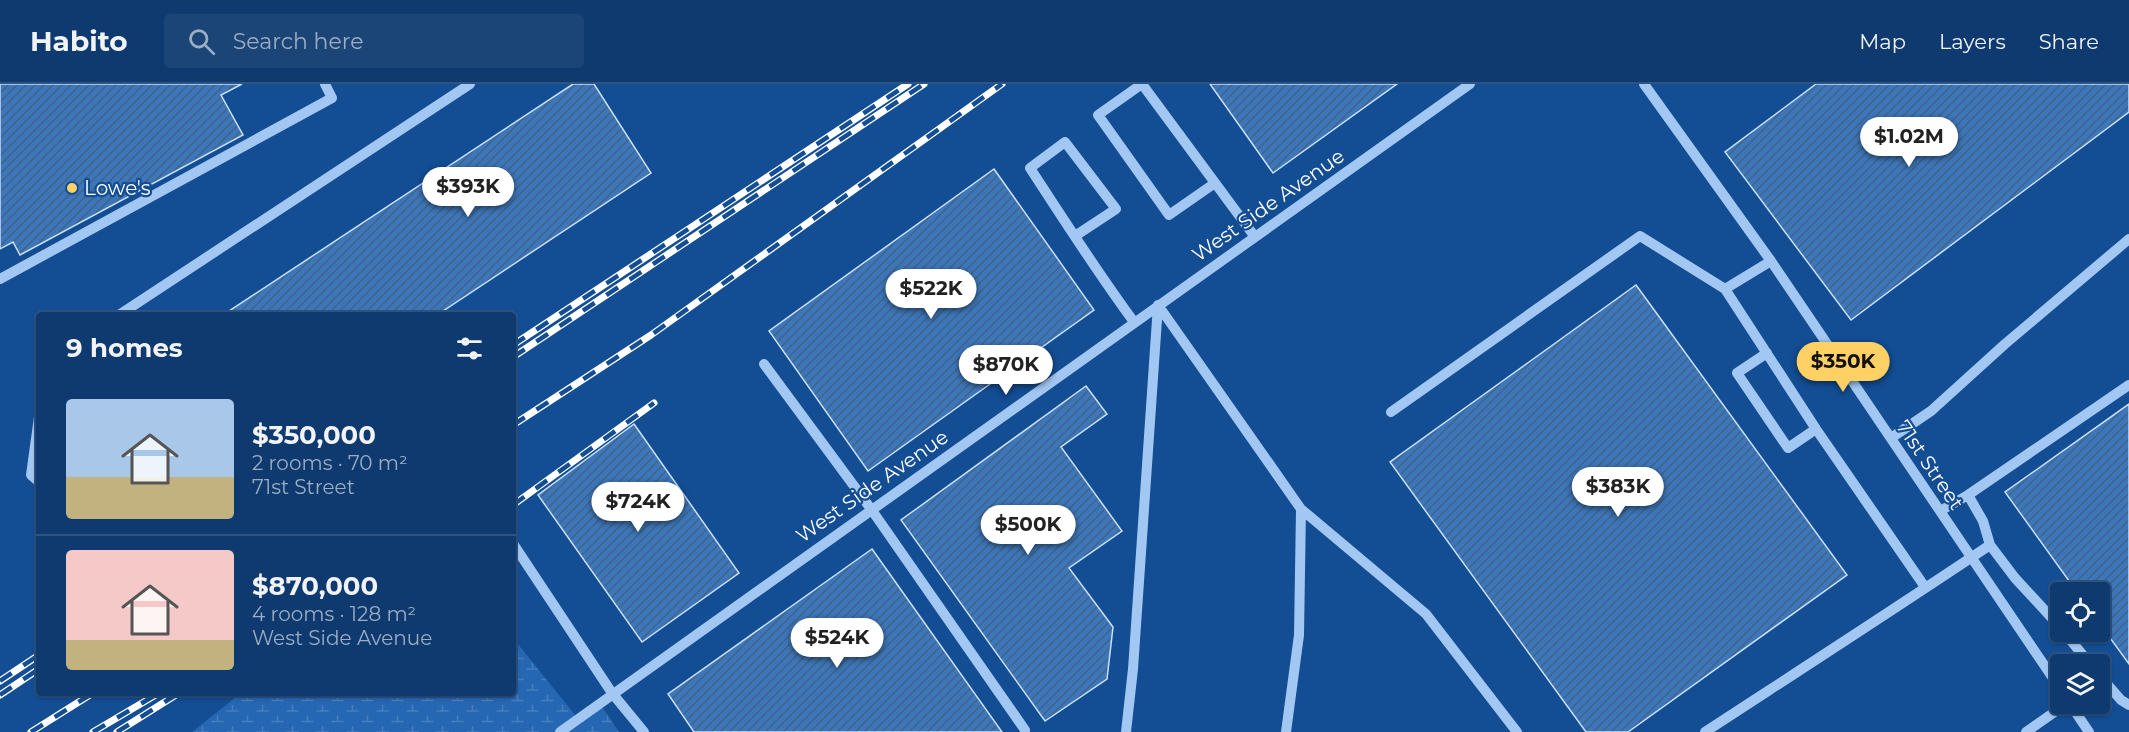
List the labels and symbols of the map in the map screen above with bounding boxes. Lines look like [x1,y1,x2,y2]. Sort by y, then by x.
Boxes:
pin: $1.02M [1860,117,1958,168]
street label: West Side Avenue [1187,143,1349,267]
pin: $393K [426,167,510,218]
place label: Lowe's [84,176,151,200]
marker: Lowe's [65,181,79,195]
pin: $522K [889,269,973,320]
pin: $350K [1801,342,1885,393]
pin: $870K [964,345,1048,396]
street label: 71st Street [1891,416,1969,514]
street label: West Side Avenue [791,424,953,548]
pin: $383K [1576,467,1660,518]
pin: $724K [596,482,680,533]
pin: $500K [986,505,1070,556]
pin: $524K [795,618,879,669]

